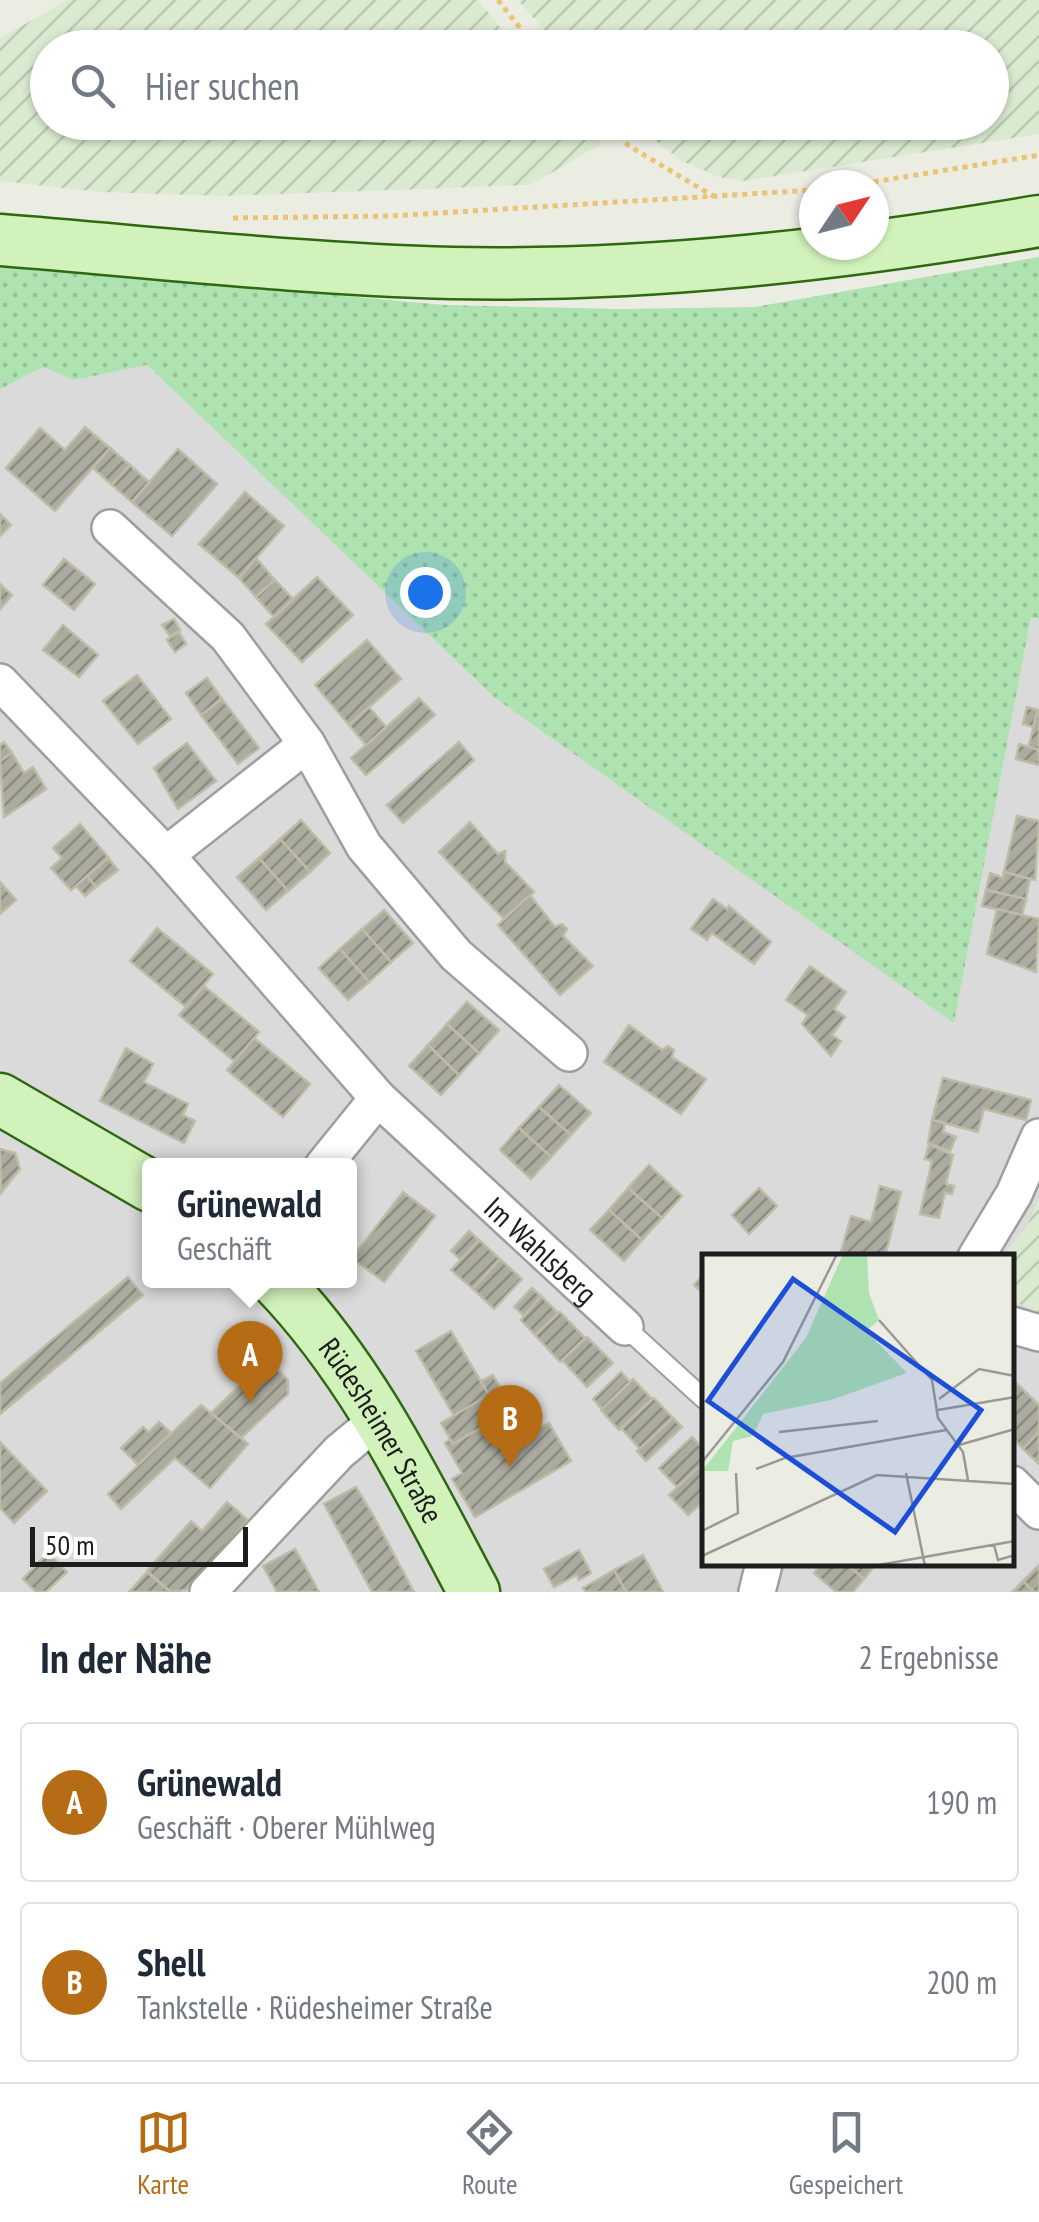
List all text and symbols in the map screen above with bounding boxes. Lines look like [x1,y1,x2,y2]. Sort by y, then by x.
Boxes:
search box [30,30,1009,140]
icon: search [65,58,120,113]
text: Hier suchen [145,61,300,110]
north arrow [799,170,889,260]
your location [400,567,451,618]
popup [142,1158,357,1288]
text: Grünewald [177,1178,322,1227]
street label: Im Wahlsberg [477,1187,606,1312]
text: Geschäft [177,1227,272,1269]
inset map [702,1254,1014,1567]
pin: A [218,1320,282,1403]
street label: Rüdesheimer Straße [311,1329,453,1529]
pin: B [478,1384,542,1467]
scale bar [30,1522,248,1566]
text: 50 m [45,1526,94,1563]
text: In der Nähe [40,1630,212,1685]
text: 2 Ergebnisse [859,1636,999,1678]
text: Grünewald [137,1757,282,1806]
text: A [66,1781,83,1823]
text: 190 m [926,1781,997,1823]
text: Geschäft · Oberer Mühlweg [137,1806,435,1848]
text: Shell [137,1937,205,1986]
text: B [67,1961,82,2003]
text: 200 m [926,1961,997,2003]
text: Tankstelle · Rüdesheimer Straße [137,1986,493,2028]
tab: Karte [136,2105,191,2202]
tab: Route [462,2105,518,2202]
tab: Gespeichert [789,2105,903,2202]

